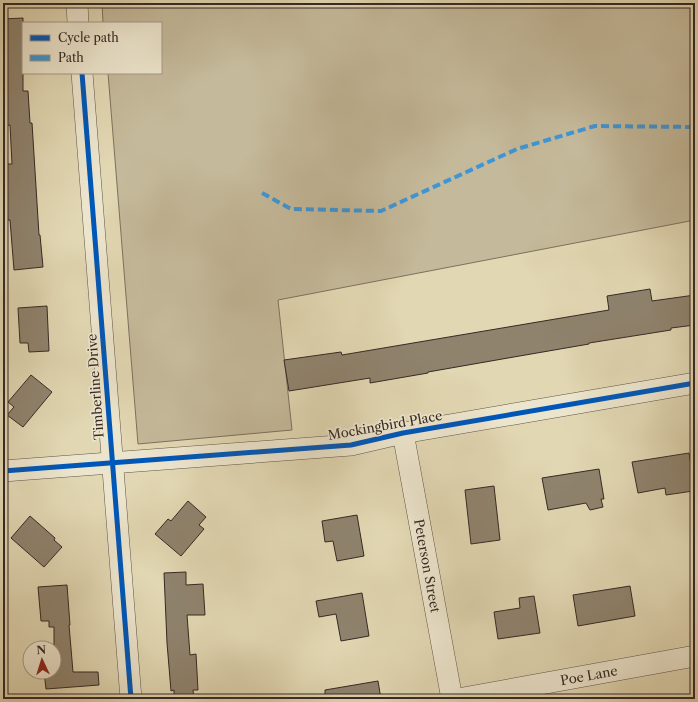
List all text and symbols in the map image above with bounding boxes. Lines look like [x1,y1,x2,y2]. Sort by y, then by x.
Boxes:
legend [22,22,162,74]
text: Cycle path [58,30,119,45]
text: Path [58,50,84,65]
street label: Timberline Drive [83,333,107,441]
street label: Mockingbird Place [326,407,444,443]
street label: Peterson Street [411,518,444,614]
north arrow [22,640,62,680]
text: N [36,643,47,657]
street label: Poe Lane [559,662,619,688]

